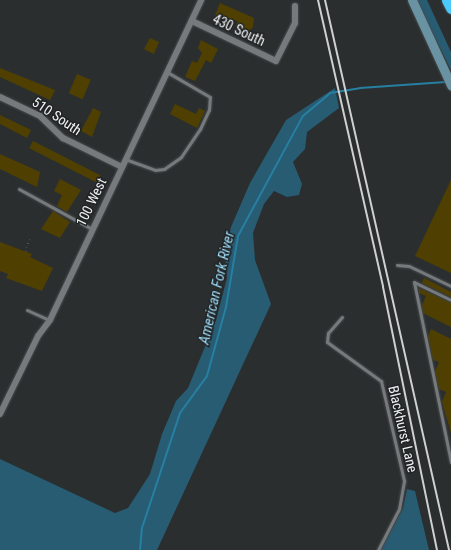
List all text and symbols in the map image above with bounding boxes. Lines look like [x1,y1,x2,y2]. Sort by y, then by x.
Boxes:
street label: 430 South [210,11,268,49]
street label: 510 South [29,93,85,139]
street label: 100 West [72,175,110,229]
water label: American Fork River [195,230,239,346]
street label: Blackhurst Lane [385,384,421,474]

